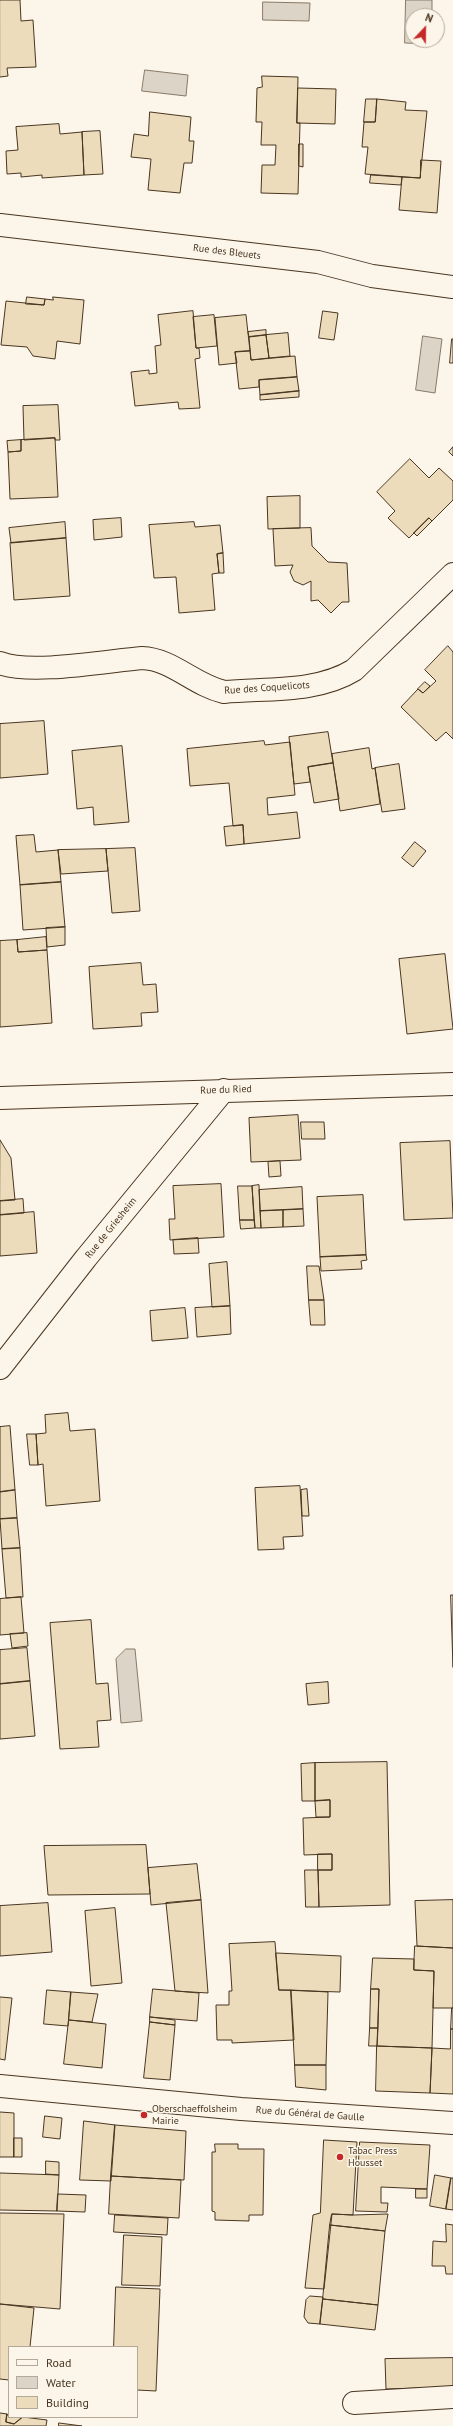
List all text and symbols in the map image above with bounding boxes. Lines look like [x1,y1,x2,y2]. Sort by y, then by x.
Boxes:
north arrow [405,8,445,48]
text: N [423,10,435,26]
street label: Rue des Bleuets [192,242,262,262]
street label: Rue des Coquelicots [224,679,310,697]
street label: Rue du Ried [200,1083,252,1097]
street label: Rue de Griesheim [83,1195,139,1261]
place label: Oberschaeffolsheim Mairie [152,2103,237,2126]
street label: Rue du Général de Gaulle [255,2104,365,2124]
marker: Oberschaeffolsheim Mairie [139,2110,149,2120]
place label: Tabac Press Housset [348,2145,397,2168]
marker: Tabac Press Housset [335,2152,345,2162]
legend [8,2346,138,2418]
text: Road [46,2355,71,2370]
text: Water [46,2375,76,2390]
text: Building [46,2395,89,2410]

